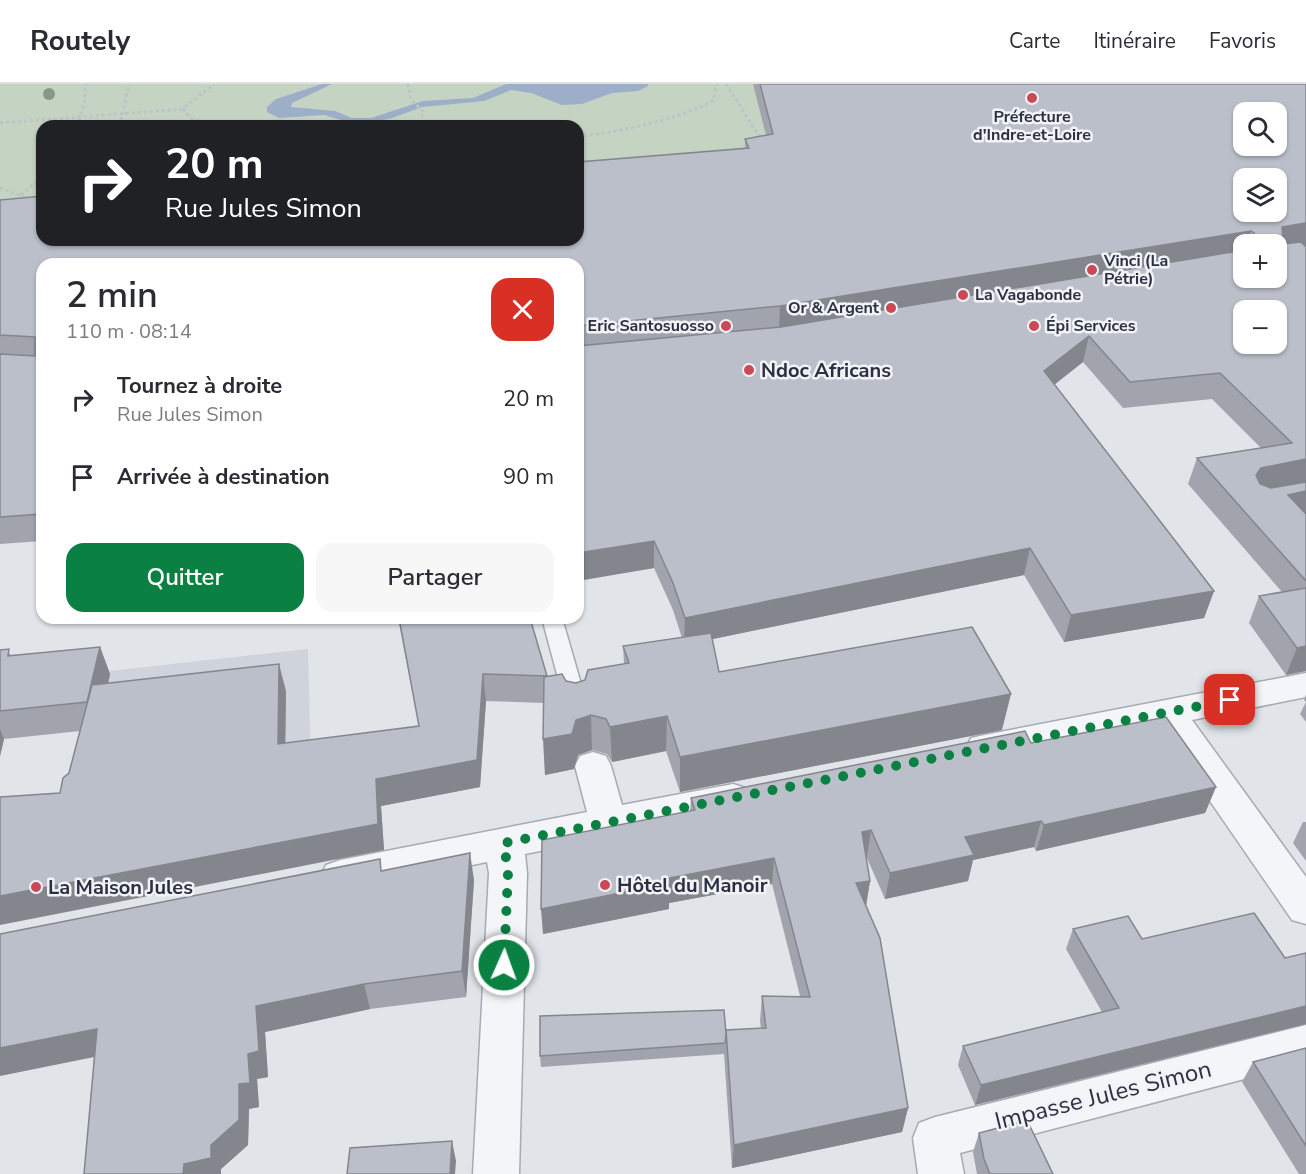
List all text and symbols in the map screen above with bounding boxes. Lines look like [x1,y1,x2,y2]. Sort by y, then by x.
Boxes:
text: Routely [30,22,130,60]
text: Carte [1009,27,1060,55]
text: Itinéraire [1093,27,1176,55]
text: Favoris [1209,27,1276,55]
marker: Préfecture d'Indre-et-Loire [1025,91,1039,105]
map controls [1233,102,1287,354]
button: search [1233,102,1287,156]
place label: Préfecture d'Indre-et-Loire [973,106,1091,146]
text: 20 m [165,136,264,193]
icon: right [66,144,144,222]
button: layers [1233,168,1287,222]
text: Rue Jules Simon [165,190,362,227]
button: + [1233,234,1287,288]
place label: Vinci (La Pétrie) [1103,250,1168,290]
marker: Vinci (La Pétrie) [1085,263,1099,277]
text: 2 min [66,271,158,320]
button: close [491,278,554,341]
place label: La Vagabonde [975,284,1081,306]
marker: La Vagabonde [956,288,970,302]
place label: Or & Argent [788,297,880,319]
button: − [1233,300,1287,354]
marker: Or & Argent [884,301,898,315]
place label: Eric Santosuosso [588,315,714,337]
place label: Épi Services [1046,315,1136,337]
text: 110 m · 08:14 [66,318,192,345]
marker: Eric Santosuosso [719,319,733,333]
marker: Épi Services [1027,319,1041,333]
place label: Ndoc Africans [761,357,891,384]
marker: Ndoc Africans [742,363,756,377]
text: Tournez à droite [117,371,282,401]
icon: right [66,383,99,416]
text: 20 m [503,384,554,414]
text: Rue Jules Simon [117,401,263,428]
icon: arrive [66,461,99,494]
text: Arrivée à destination [117,462,330,492]
text: 90 m [503,462,554,492]
button: Quitter [66,543,304,612]
button: Partager [316,543,554,612]
pin [1204,674,1255,725]
icon: arrive [1213,683,1246,716]
place label: Hôtel du Manoir [617,872,768,899]
place label: La Maison Jules [48,874,193,901]
marker: Hôtel du Manoir [598,878,612,892]
marker: La Maison Jules [29,880,43,894]
position arrow [472,933,536,997]
street label: Impasse Jules Simon [991,1053,1215,1137]

